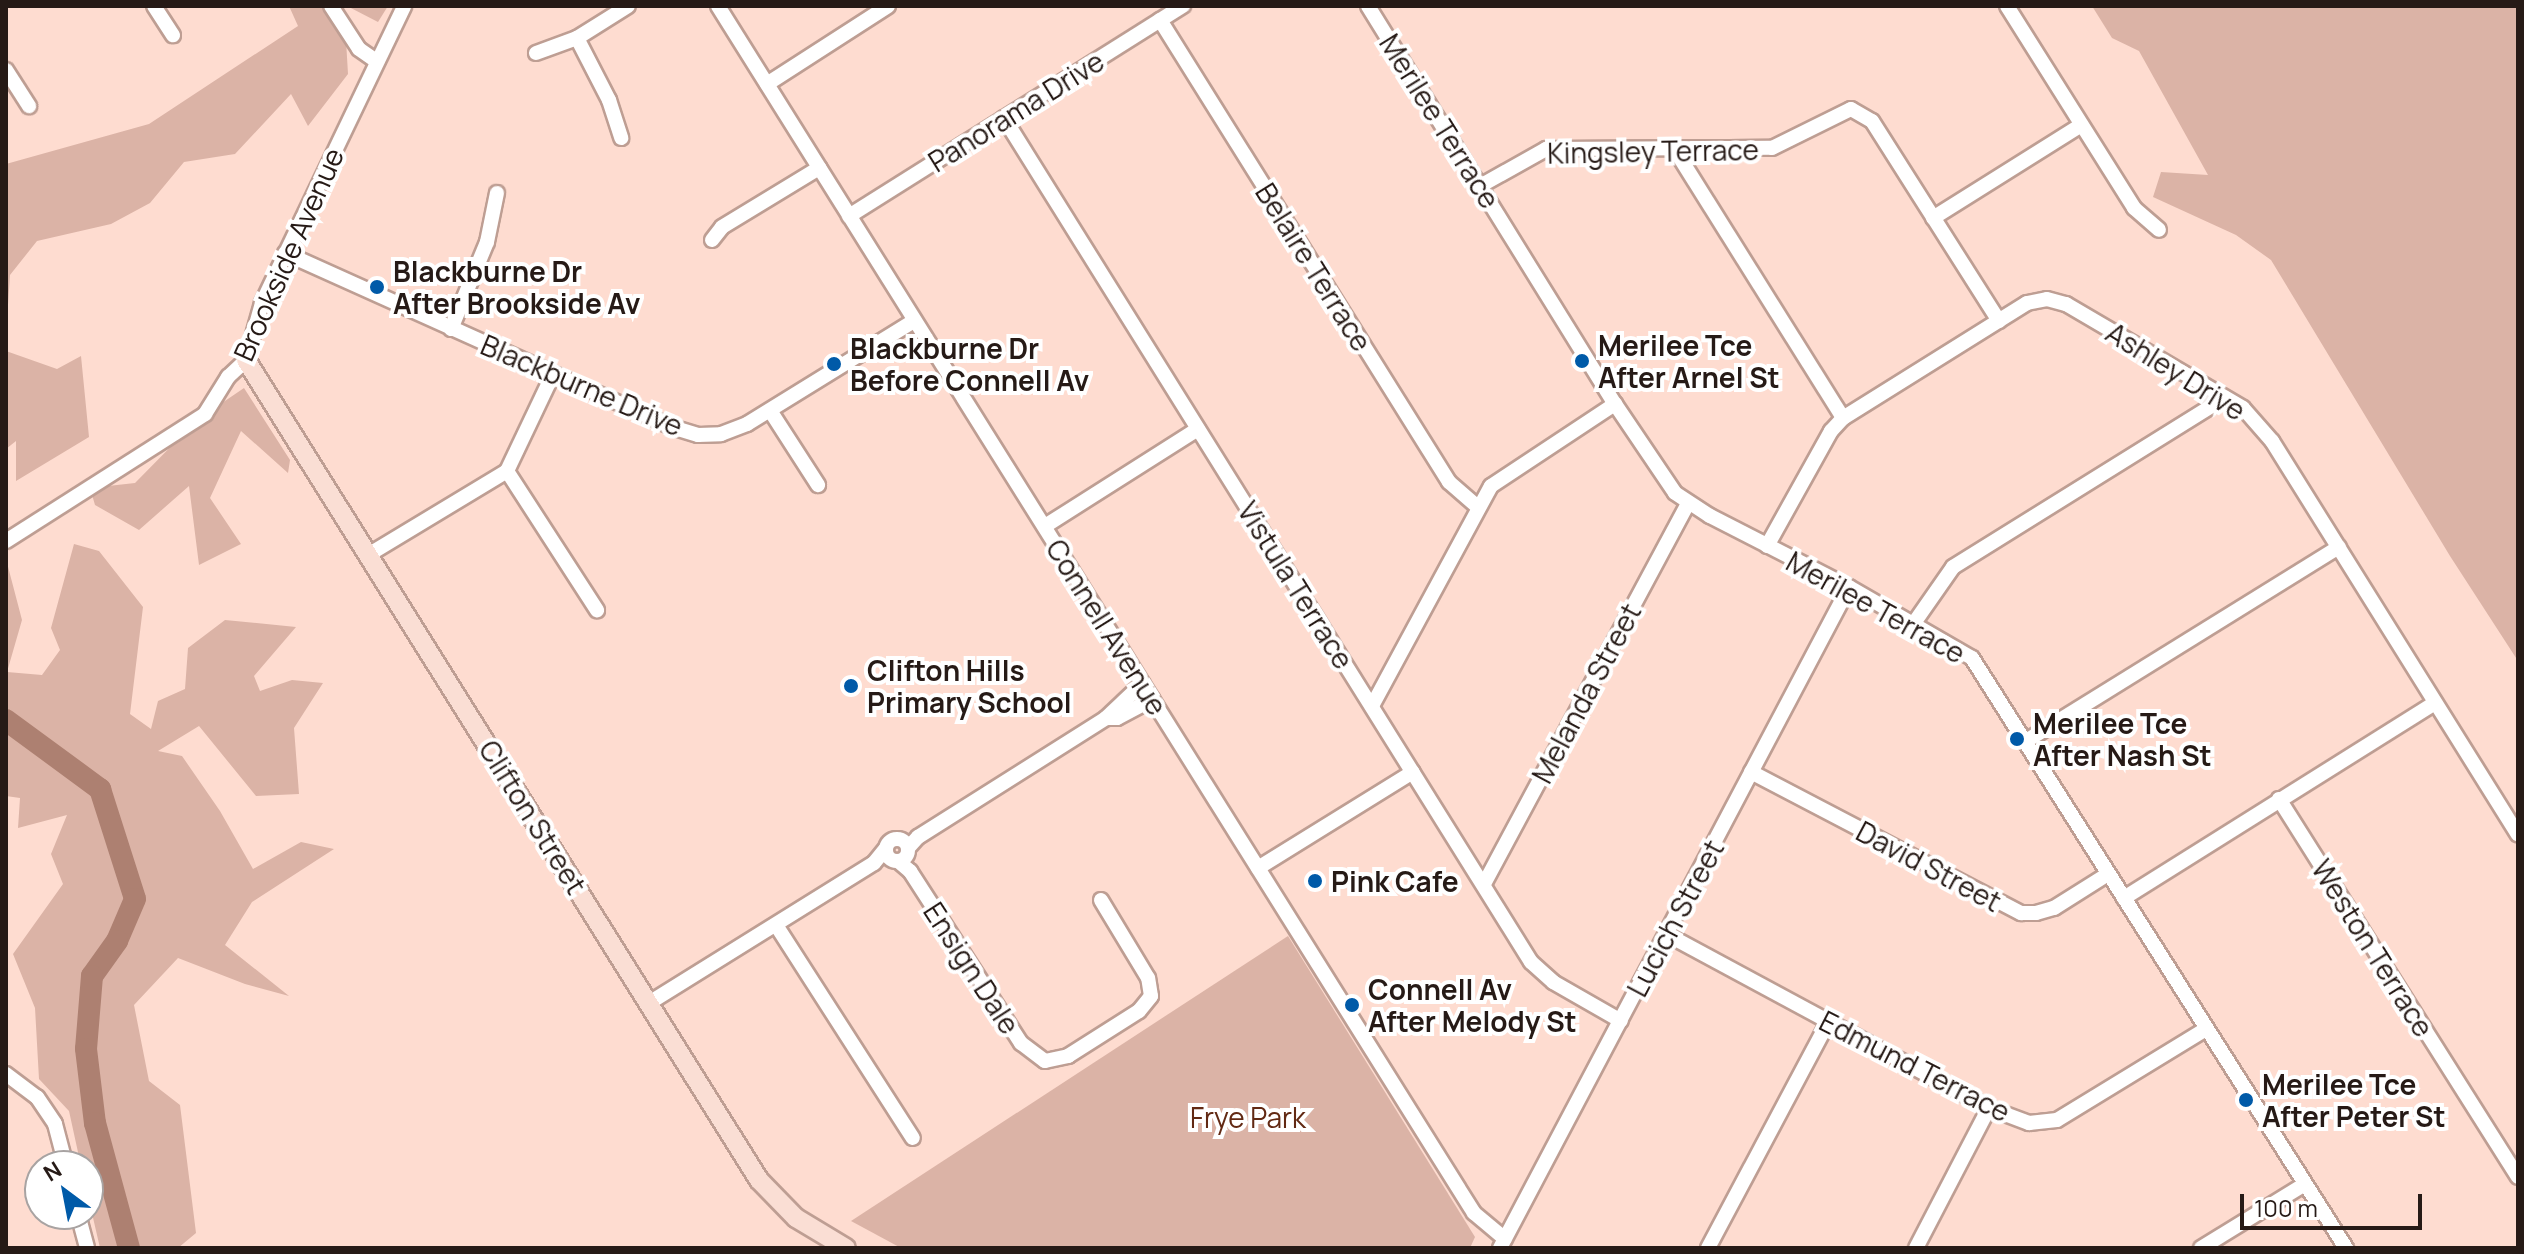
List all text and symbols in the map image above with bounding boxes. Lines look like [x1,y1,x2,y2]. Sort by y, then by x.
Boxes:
street label: Merilee Terrace [1373,28,1507,214]
street label: Panorama Drive [922,44,1110,178]
street label: Kingsley Terrace [1547,132,1759,170]
street label: Brookside Avenue [226,142,350,366]
street label: Belaire Terrace [1249,177,1379,357]
place label: Blackburne Dr After Brookside Av [393,254,640,320]
marker: Blackburne Dr After Brookside Av [368,278,386,296]
street label: Ashley Drive [2100,315,2252,427]
street label: Blackburne Drive [476,327,688,443]
place label: Merilee Tce After Arnel St [1598,328,1780,394]
place label: Blackburne Dr Before Connell Av [850,331,1089,397]
marker: Merilee Tce After Arnel St [1573,352,1591,370]
marker: Blackburne Dr Before Connell Av [825,355,843,373]
street label: Vistula Terrace [1231,495,1361,675]
street label: Connell Avenue [1040,533,1174,721]
street label: Merilee Terrace [1781,544,1971,670]
street label: Melanda Street [1525,597,1647,789]
place label: Clifton Hills Primary School [867,653,1072,719]
marker: Clifton Hills Primary School [842,677,860,695]
place label: Merilee Tce After Nash St [2033,706,2212,772]
marker: Merilee Tce After Nash St [2008,730,2026,748]
street label: Clifton Street [472,734,594,900]
street label: David Street [1851,814,2007,918]
street label: Lucich Street [1620,834,1730,1002]
street label: Weston Terrace [2305,853,2441,1043]
place label: Pink Cafe [1331,864,1459,898]
marker: Pink Cafe [1306,872,1324,890]
street label: Ensign Dale [917,896,1027,1040]
place label: Connell Av After Melody St [1368,972,1577,1038]
marker: Connell Av After Melody St [1343,996,1361,1014]
street label: Edmund Terrace [1814,1004,2016,1128]
place label: Merilee Tce After Peter St [2262,1067,2446,1133]
marker: Merilee Tce After Peter St [2237,1091,2255,1109]
park label: Frye Park [1190,1100,1306,1134]
north arrow [24,1150,104,1230]
text: N [38,1154,67,1188]
scale bar [2244,1178,2426,1228]
text: 100 m [2254,1191,2318,1224]

